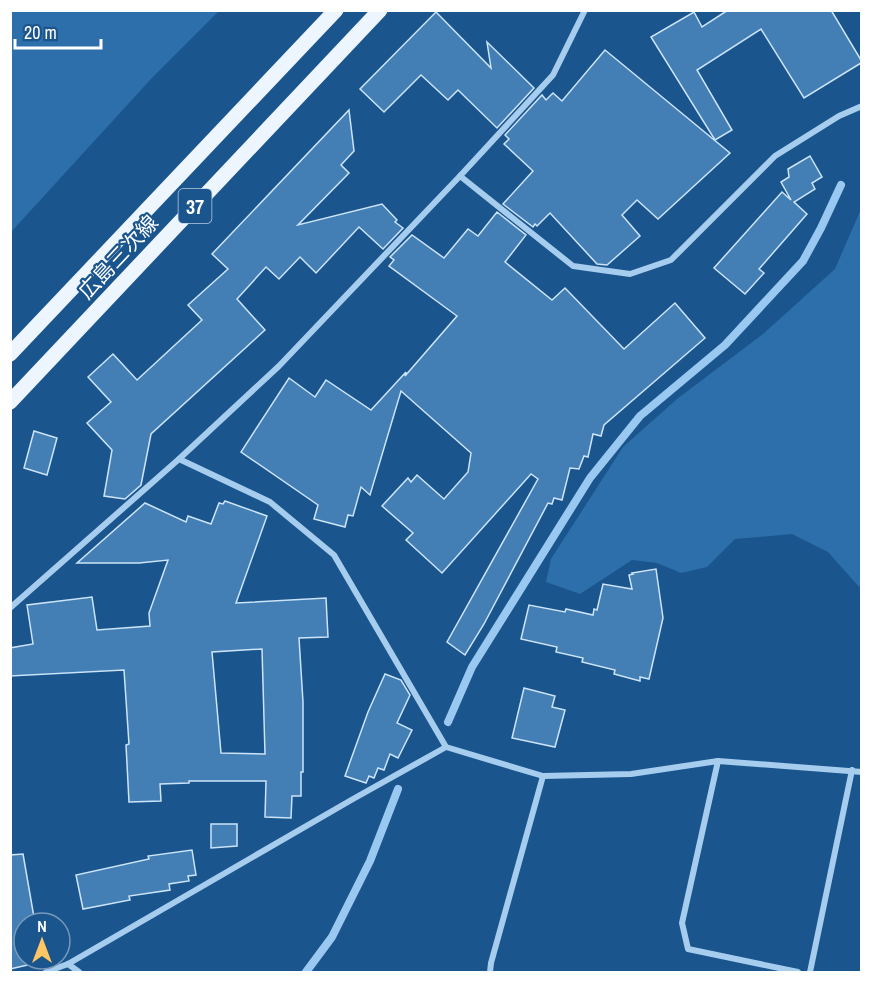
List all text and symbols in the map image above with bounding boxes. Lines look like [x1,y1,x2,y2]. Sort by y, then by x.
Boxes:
scale bar [15,12,100,50]
text: 20 m [24,20,57,45]
road number: 37 [178,189,212,223]
street label: 広島三次線 [72,209,164,305]
north arrow [12,911,72,971]
text: N [37,915,47,937]

